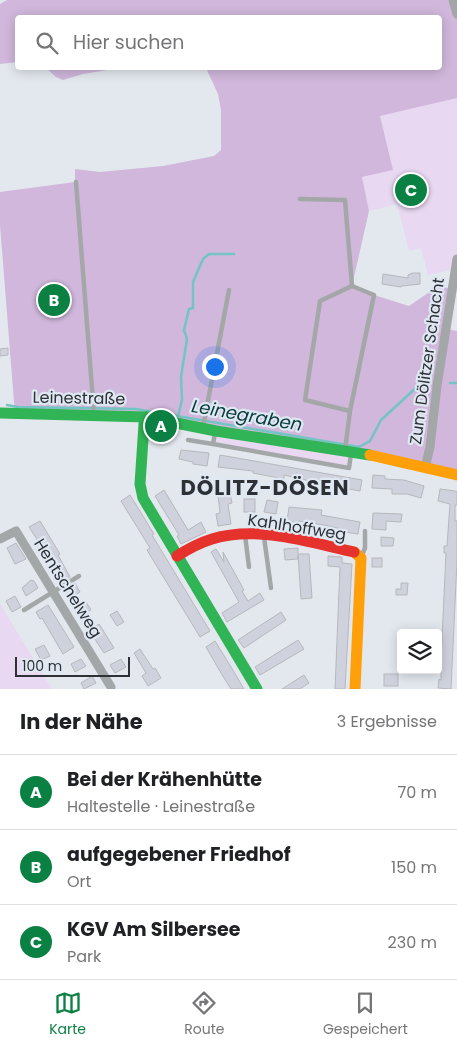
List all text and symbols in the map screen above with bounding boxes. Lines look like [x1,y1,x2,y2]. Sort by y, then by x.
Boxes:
search box [15,15,442,70]
icon: search [33,29,61,57]
text: Hier suchen [73,29,184,56]
pin: C [395,171,427,209]
street label: Zum Dölitzer Schacht [404,276,450,446]
pin: B [38,281,70,319]
your location [202,354,228,380]
street label: Leinestraße [32,386,126,410]
water label: Leinegraben [190,393,304,437]
pin: A [145,407,177,445]
district label: DÖLITZ-DÖSEN [181,473,349,502]
street label: Kahlhoffweg [246,508,348,546]
street label: Hentschelweg [28,534,108,642]
map controls [397,629,442,674]
button: layers [397,629,442,674]
scale bar [15,654,130,677]
text: 100 m [22,656,62,676]
text: In der Nähe [20,707,143,736]
text: 3 Ergebnisse [337,710,437,733]
text: Bei der Krähenhütte [67,766,262,793]
text: A [30,781,42,804]
text: 70 m [397,781,437,804]
text: Haltestelle · Leinestraße [67,795,255,818]
text: aufgegebener Friedhof [67,841,291,868]
text: B [31,856,41,879]
text: 150 m [391,856,437,879]
text: Ort [67,870,91,893]
text: KGV Am Silbersee [67,916,240,943]
text: C [30,931,42,954]
text: 230 m [388,931,437,954]
text: Park [67,945,101,968]
tab: Karte [49,989,86,1040]
tab: Route [184,989,225,1040]
tab: Gespeichert [323,989,408,1040]

